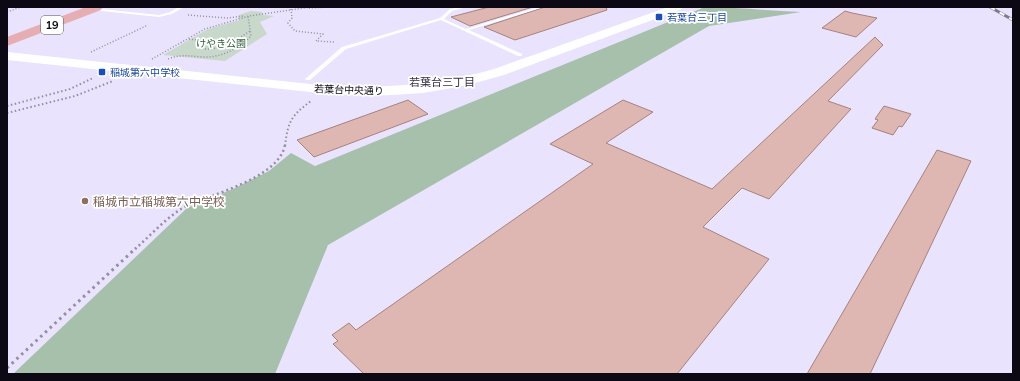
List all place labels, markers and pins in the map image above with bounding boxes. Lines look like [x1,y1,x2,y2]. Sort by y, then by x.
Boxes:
place label: 若葉台三丁目 [667,11,727,24]
marker: 若葉台三丁目 [654,12,664,22]
place label: 稲城第六中学校 [110,66,180,79]
marker: 稲城第六中学校 [97,67,107,77]
place label: 稲城市立稲城第六中学校 [93,194,225,209]
marker: 稲城市立稲城第六中学校 [80,196,90,206]

